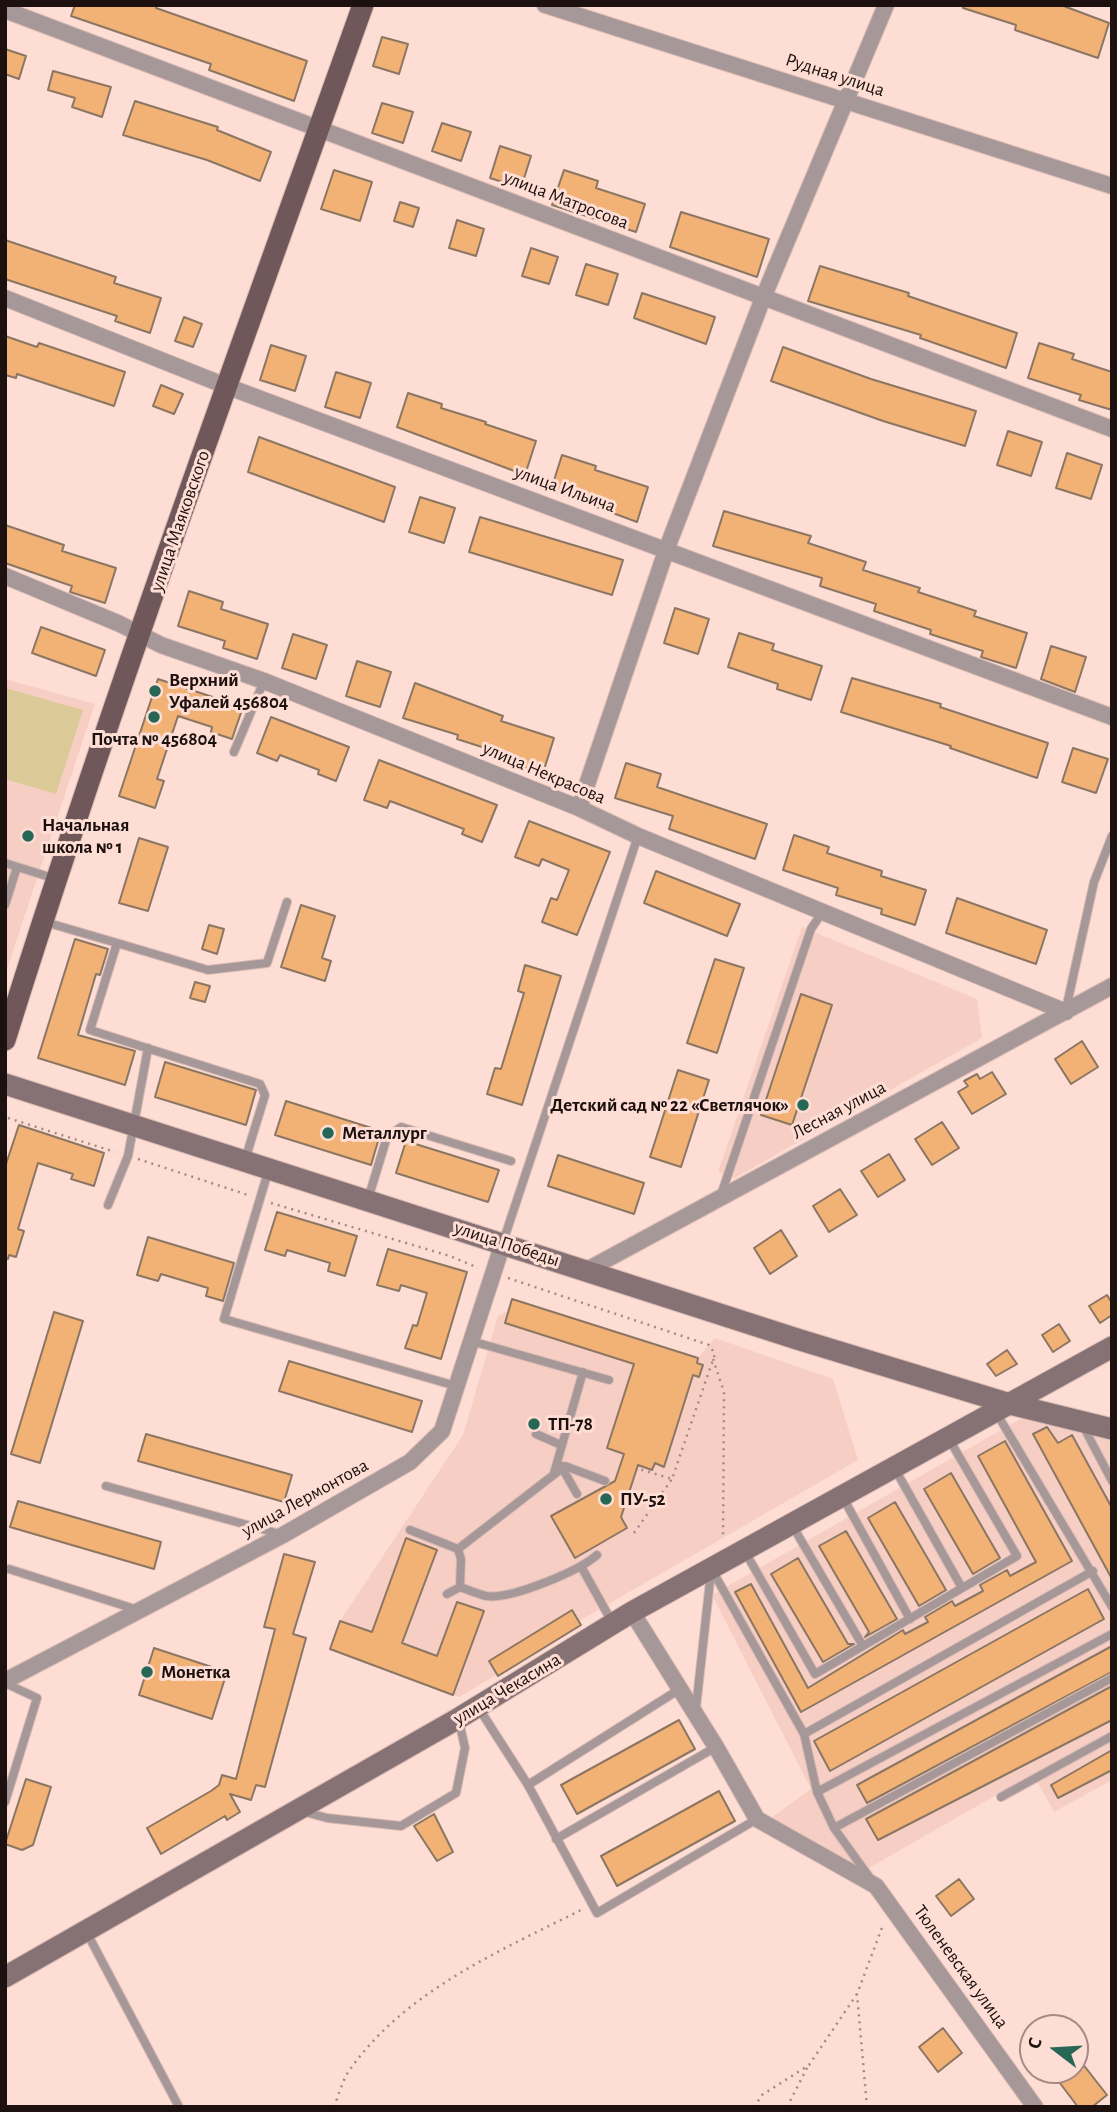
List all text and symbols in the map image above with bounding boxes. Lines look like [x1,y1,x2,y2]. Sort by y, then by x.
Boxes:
street label: Рудная улица [782,48,888,102]
street label: улица Матросова [500,166,632,234]
street label: улица Маяковского [145,448,215,594]
street label: улица Ильича [511,460,619,518]
place label: Верхний Уфалей 456804 [169,669,288,713]
marker: Верхний Уфалей 456804 [147,683,163,699]
marker: Почта № 456804 [146,709,162,725]
place label: Почта № 456804 [91,728,217,750]
street label: улица Некрасова [479,737,609,809]
place label: Начальная школа № 1 [42,814,129,858]
marker: Начальная школа № 1 [20,828,36,844]
street label: Лесная улица [788,1076,890,1144]
place label: Детский сад № 22 «Светлячок» [550,1094,789,1116]
marker: Детский сад № 22 «Светлячок» [795,1097,811,1113]
place label: Металлург [342,1122,427,1144]
marker: Металлург [320,1125,336,1141]
street label: улица Победы [452,1216,562,1272]
place label: ТП-78 [548,1413,593,1435]
marker: ТП-78 [526,1416,542,1432]
street label: улица Лермонтова [238,1454,372,1542]
place label: ПУ-52 [620,1488,666,1510]
marker: ПУ-52 [598,1491,614,1507]
street label: улица Чекасина [449,1648,565,1730]
place label: Монетка [161,1661,230,1683]
marker: Монетка [139,1664,155,1680]
street label: Тюленевская улица [909,1901,1013,2033]
north arrow [1019,2014,1089,2084]
text: С [1025,2036,1046,2051]

